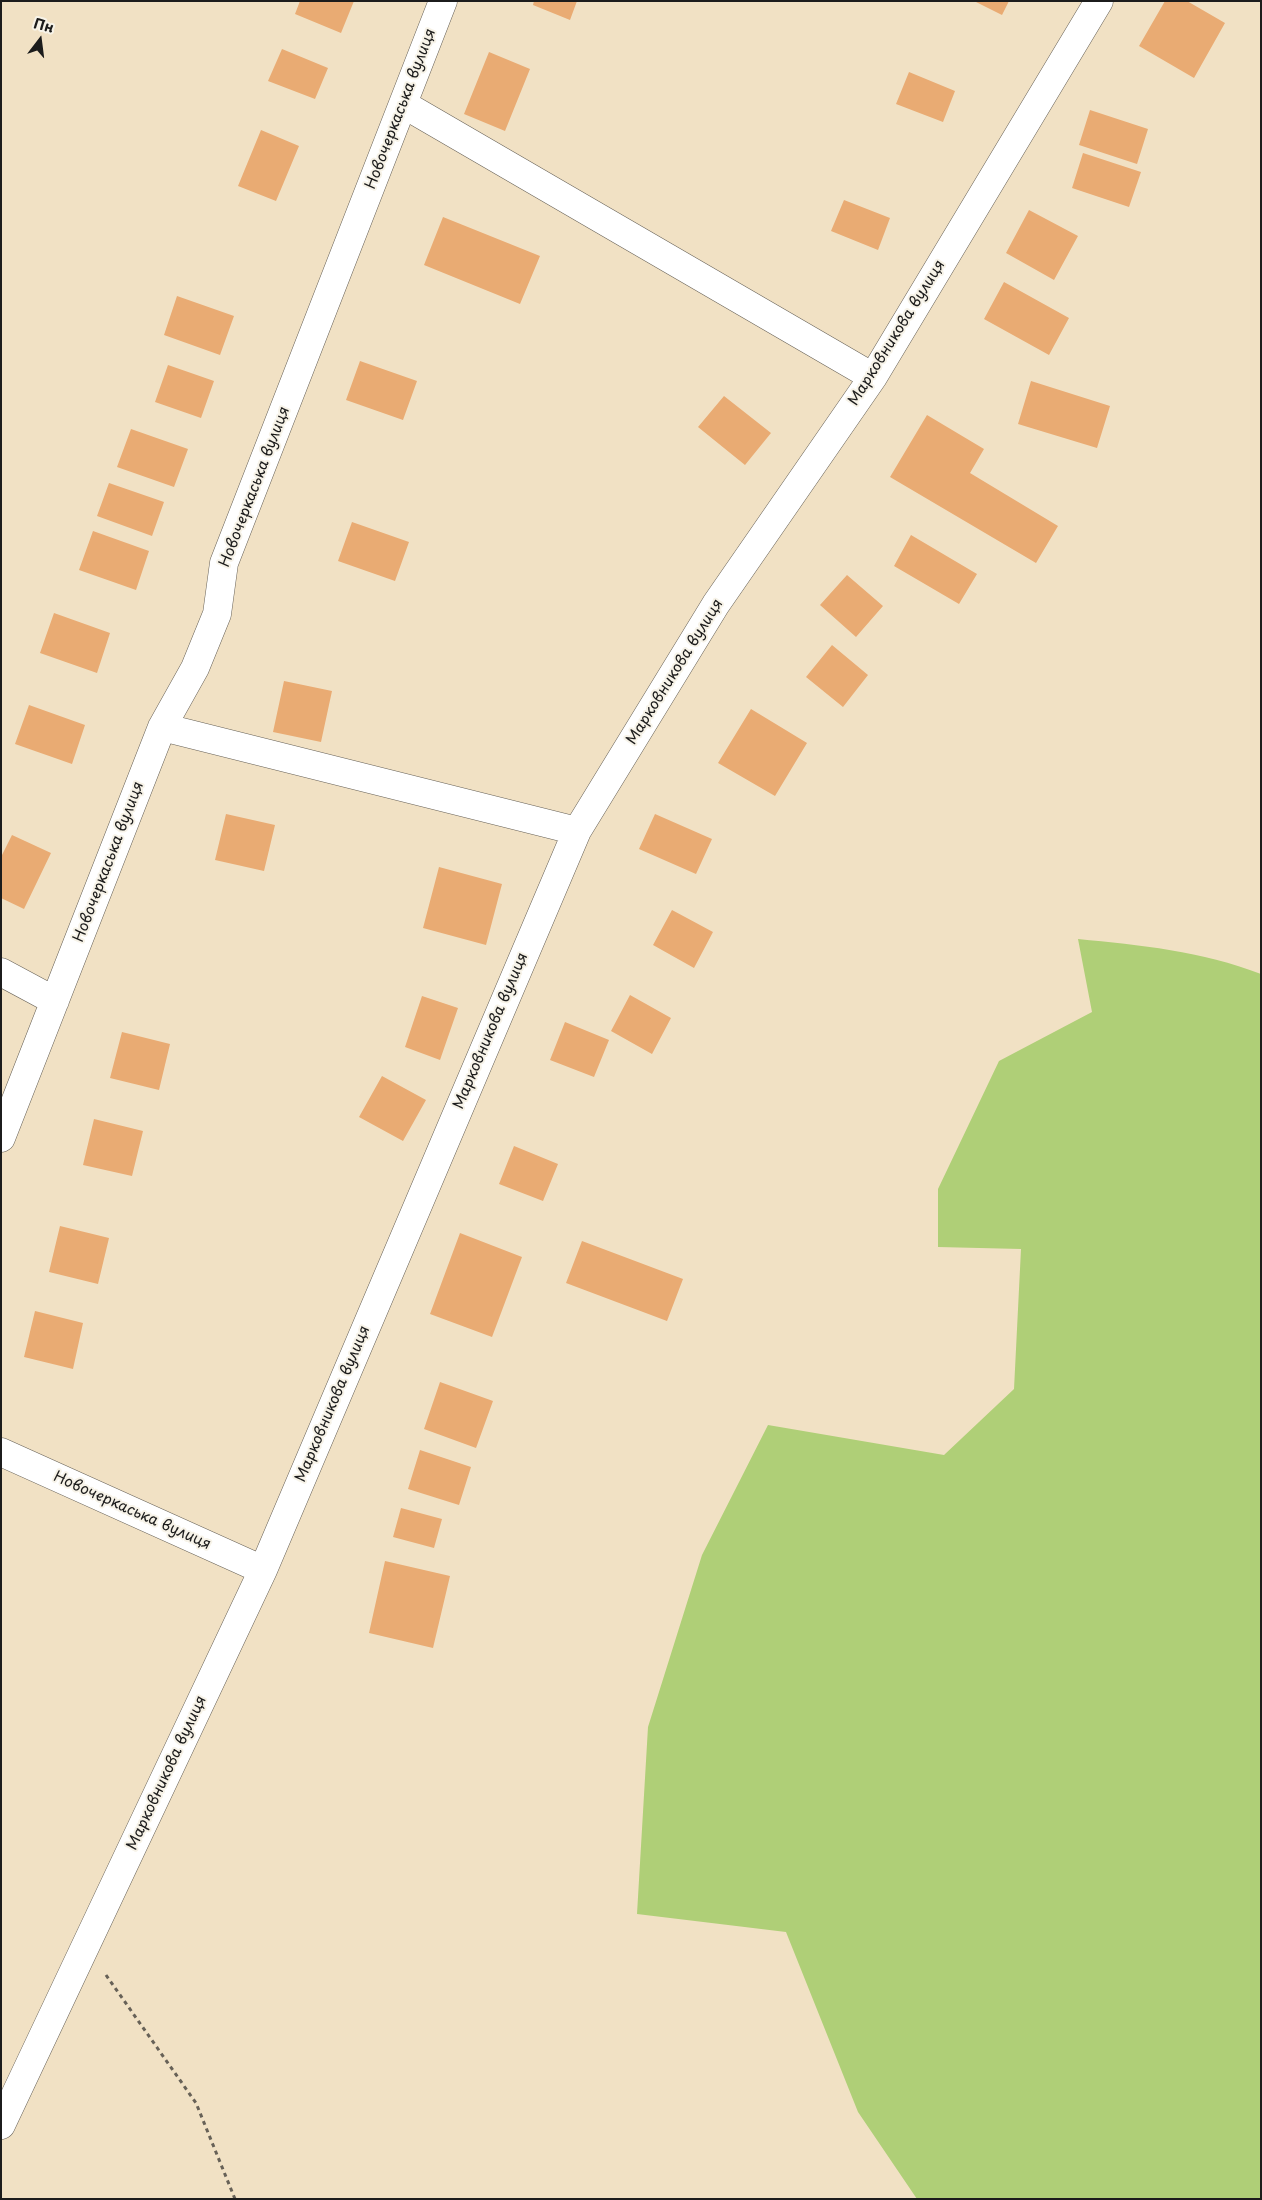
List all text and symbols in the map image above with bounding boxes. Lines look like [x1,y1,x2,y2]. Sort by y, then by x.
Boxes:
text: Пн [31,12,57,38]
north arrow [15,15,65,65]
street label: Новочеркаська вулиця [362,26,440,192]
street label: Марковникова вулиця [845,257,949,409]
street label: Новочеркаська вулиця [216,404,294,570]
street label: Марковникова вулиця [623,596,727,748]
street label: Новочеркаська вулиця [70,779,148,945]
street label: Марковникова вулиця [450,950,532,1112]
street label: Марковникова вулиця [292,1323,374,1485]
street label: Новочеркаська вулиця [50,1468,214,1554]
street label: Марковникова вулиця [123,1693,211,1853]

